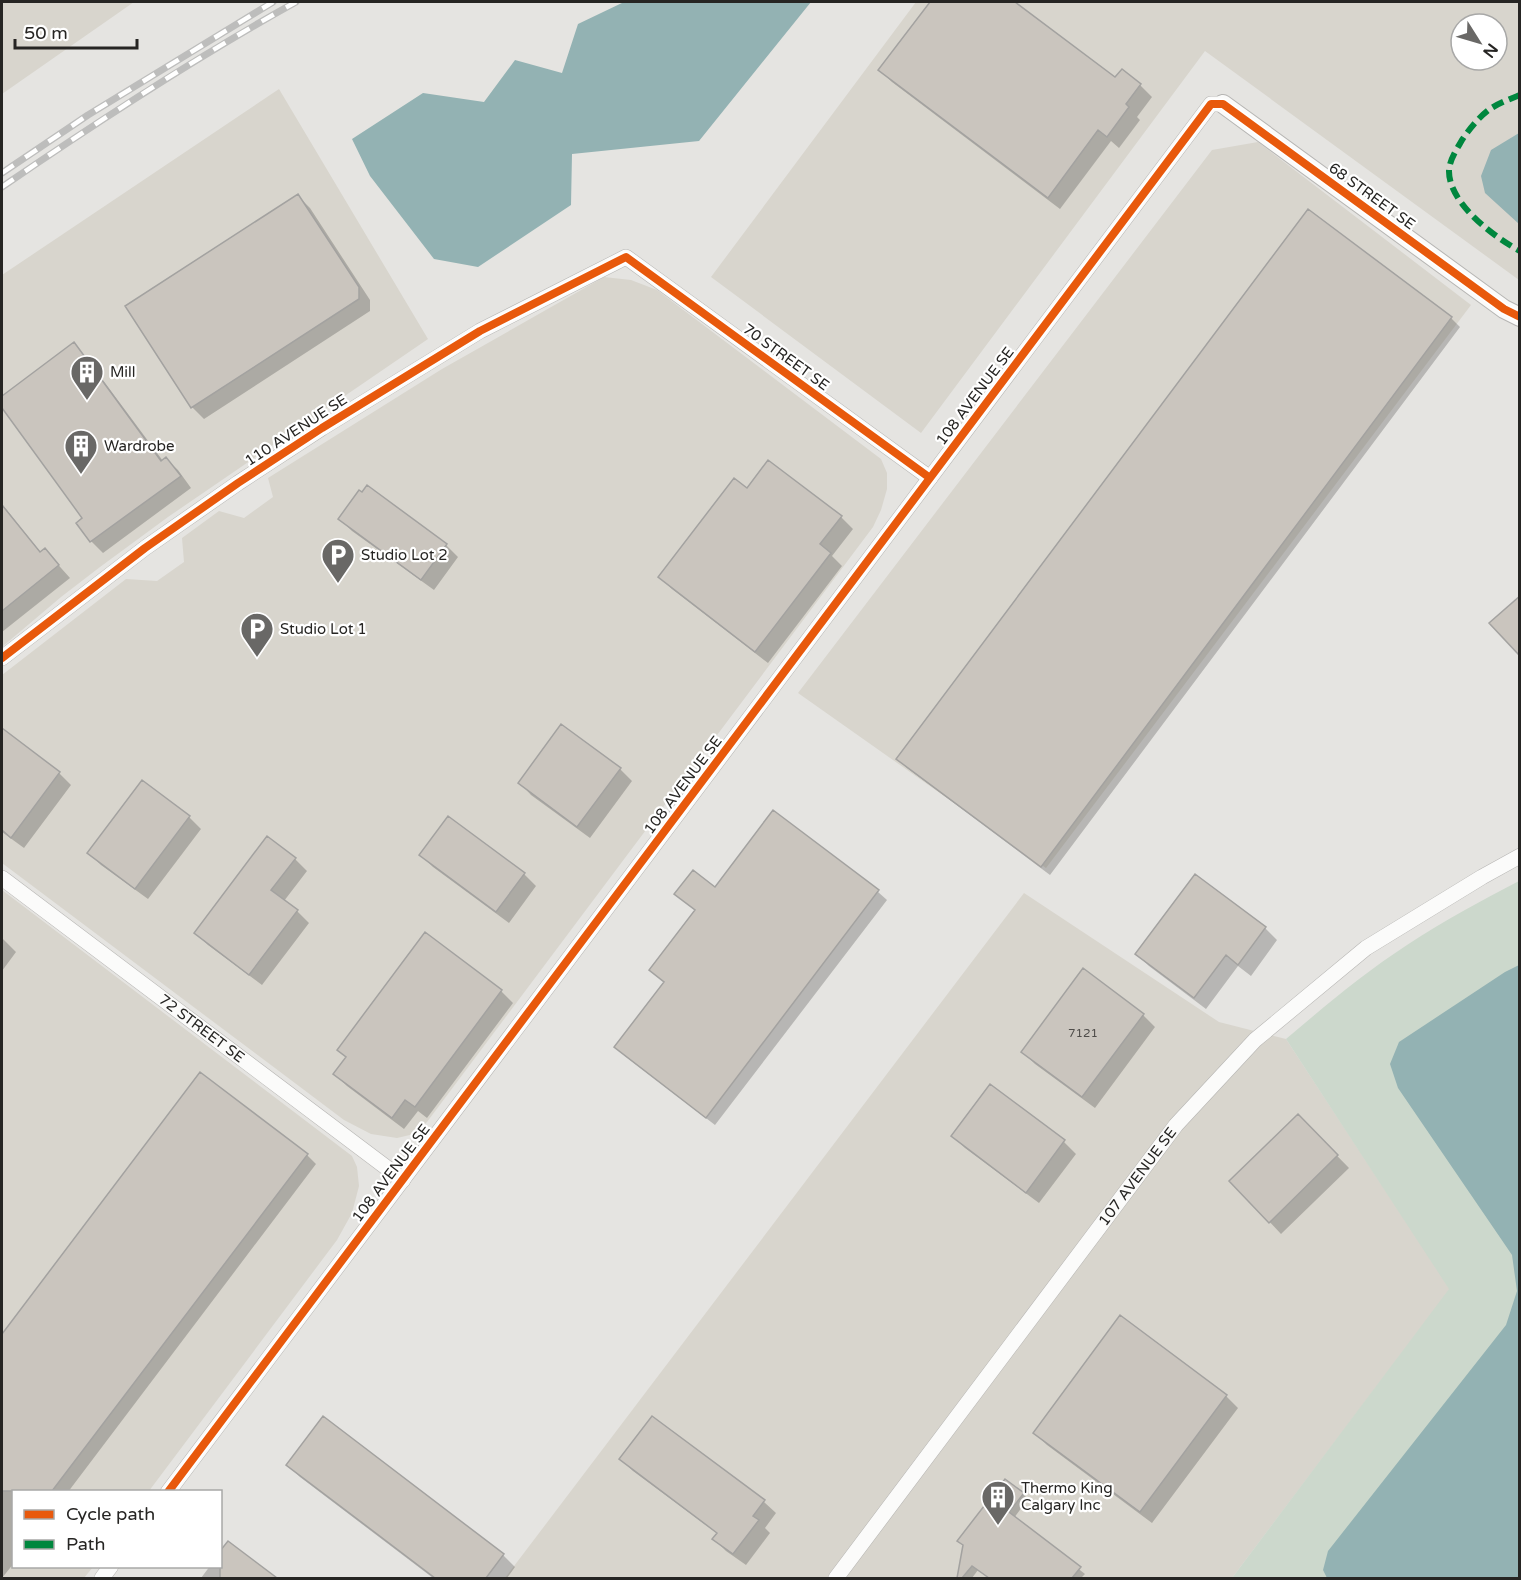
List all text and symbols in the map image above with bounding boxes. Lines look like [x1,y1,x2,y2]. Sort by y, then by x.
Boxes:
scale bar [15,12,136,50]
north arrow [1449,12,1509,72]
text: 50 m [24,22,68,44]
text: N [1478,39,1502,62]
street label: 68 STREET SE [1325,159,1419,233]
street label: 70 STREET SE [739,320,833,394]
street label: 108 AVENUE SE [932,343,1018,449]
building icon: Mill [69,354,105,401]
place label: Mill [110,363,136,381]
street label: 110 AVENUE SE [241,390,351,470]
building icon: Wardrobe [63,428,99,475]
place label: Wardrobe [104,437,175,455]
parking icon: Studio Lot 2 [320,537,356,584]
place label: Studio Lot 2 [361,546,448,564]
parking icon: Studio Lot 1 [239,611,275,658]
place label: Studio Lot 1 [280,620,367,638]
street label: 108 AVENUE SE [640,732,726,838]
street label: 72 STREET SE [155,990,248,1066]
house number: 7121 [1068,1026,1098,1040]
street label: 108 AVENUE SE [348,1120,434,1226]
street label: 107 AVENUE SE [1095,1124,1180,1229]
building icon: Thermo King Calgary Inc [980,1479,1016,1526]
place label: Thermo King Calgary Inc [1021,1479,1113,1514]
legend [12,1490,222,1568]
text: Cycle path [66,1503,155,1525]
text: Path [66,1533,105,1555]

